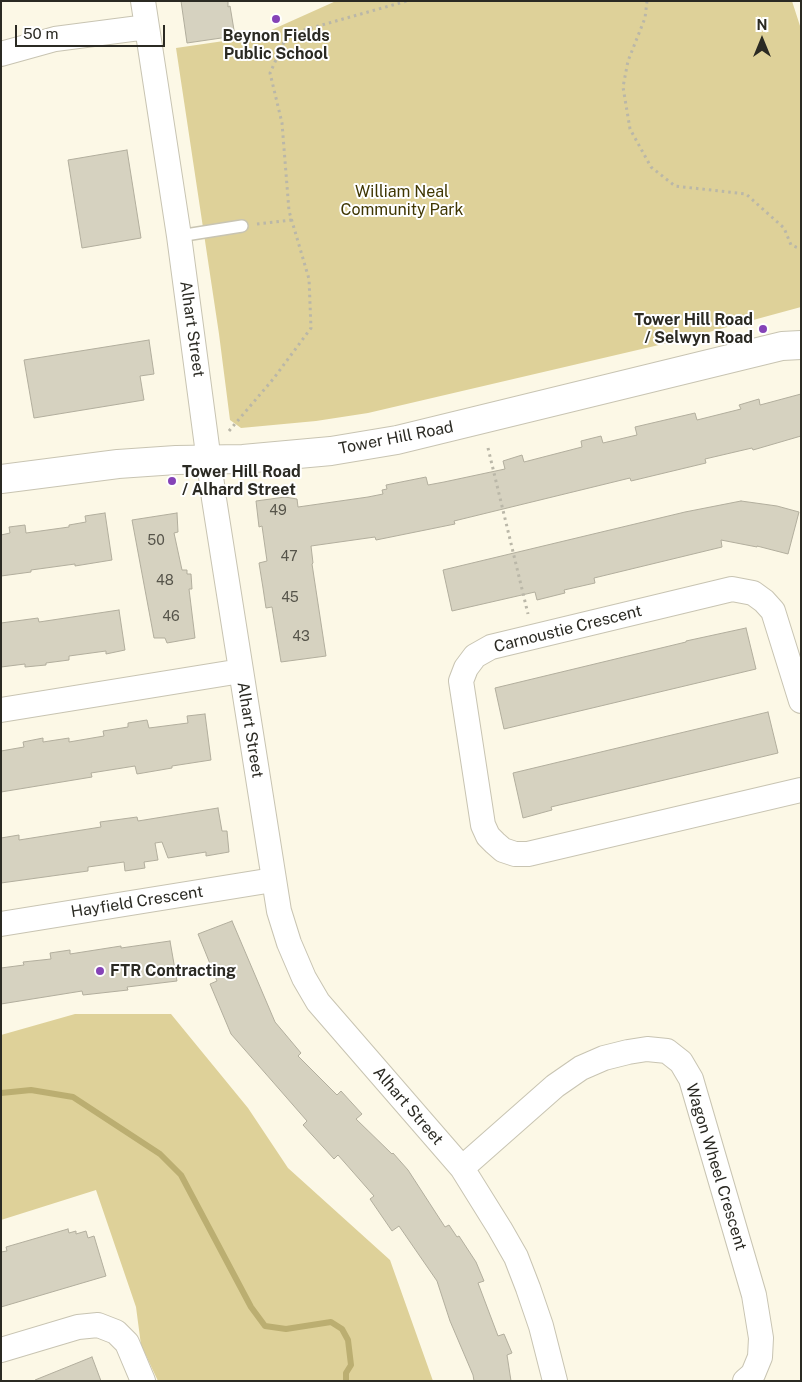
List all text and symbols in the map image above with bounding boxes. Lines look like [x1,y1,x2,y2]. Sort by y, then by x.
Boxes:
marker: Beynon Fields Public School [270,13,282,25]
scale bar [18,15,168,47]
north arrow [737,15,787,65]
text: N [757,17,767,33]
text: 50 m [23,25,58,42]
place label: Beynon Fields Public School [222,26,330,64]
park label: William Neal Community Park [340,182,464,220]
street label: Alhart Street [176,280,208,378]
place label: Tower Hill Road / Selwyn Road [634,310,753,348]
marker: Tower Hill Road / Selwyn Road [757,323,769,335]
street label: Tower Hill Road [337,417,455,459]
place label: Tower Hill Road / Alhard Street [182,462,301,500]
marker: Tower Hill Road / Alhard Street [166,475,178,487]
house number: 49 [269,503,287,519]
house number: 50 [147,533,165,549]
house number: 47 [280,549,298,565]
house number: 48 [156,573,174,589]
house number: 45 [281,590,299,606]
street label: Carnoustie Crescent [492,601,644,657]
house number: 46 [162,609,180,625]
house number: 43 [292,629,310,645]
street label: Alhart Street [233,681,267,779]
street label: Hayfield Crescent [69,882,205,922]
place label: FTR Contracting [110,961,236,981]
marker: FTR Contracting [94,965,106,977]
street label: Alhart Street [369,1063,447,1149]
street label: Wagon Wheel Crescent [681,1081,751,1253]

